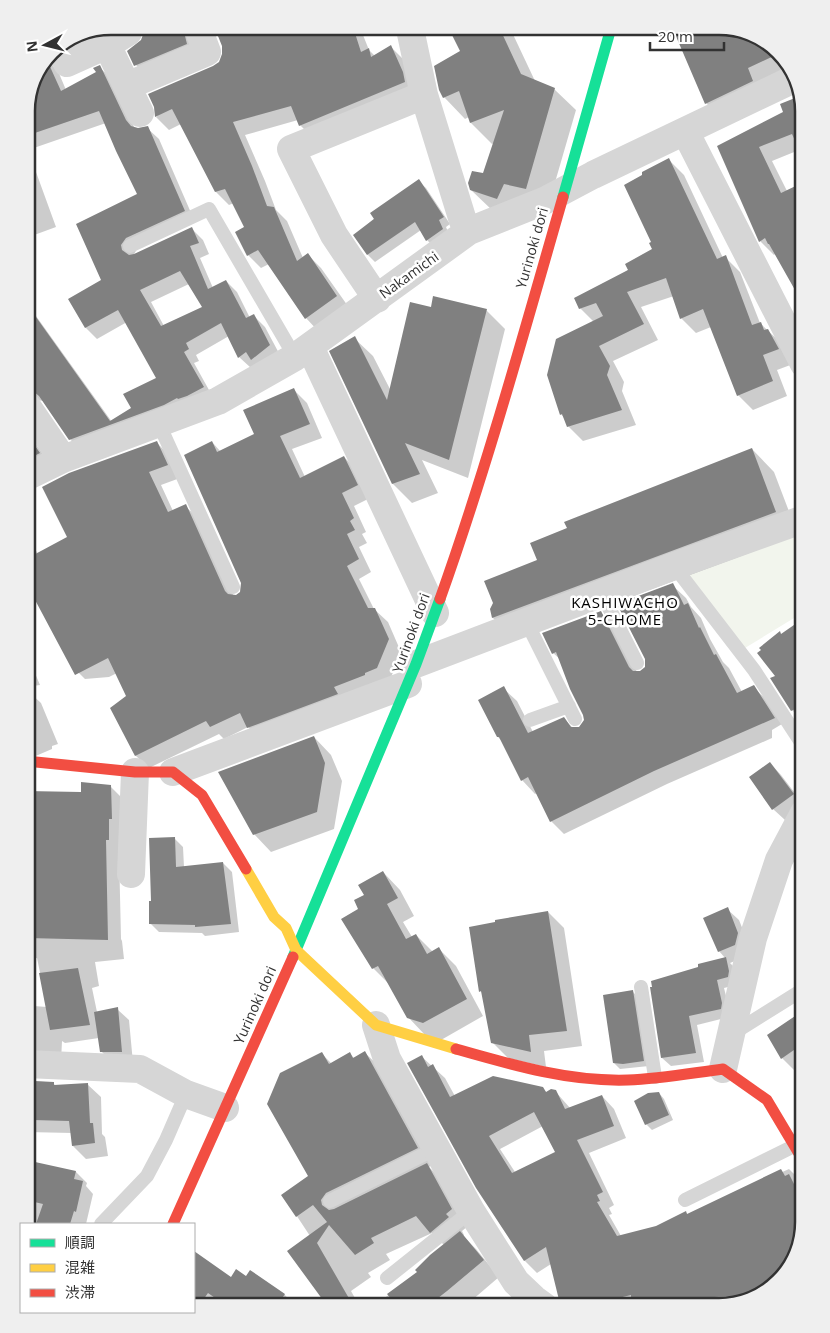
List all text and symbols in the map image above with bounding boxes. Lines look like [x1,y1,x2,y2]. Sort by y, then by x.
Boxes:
north arrow [20,20,70,70]
scale bar [650,20,724,52]
text: 20 m [658,26,693,46]
text: N [21,40,42,53]
street label: Yurinoki dori [511,205,552,291]
street label: Nakamichi [375,247,442,302]
street label: Yurinoki dori [387,590,434,675]
district label: KASHIWACHO 5-CHOME [571,592,679,629]
street label: Yurinoki dori [229,963,280,1047]
legend [20,1223,195,1313]
text: 順調 [65,1232,95,1252]
text: 混雑 [65,1257,95,1277]
text: 渋滞 [65,1282,95,1302]

